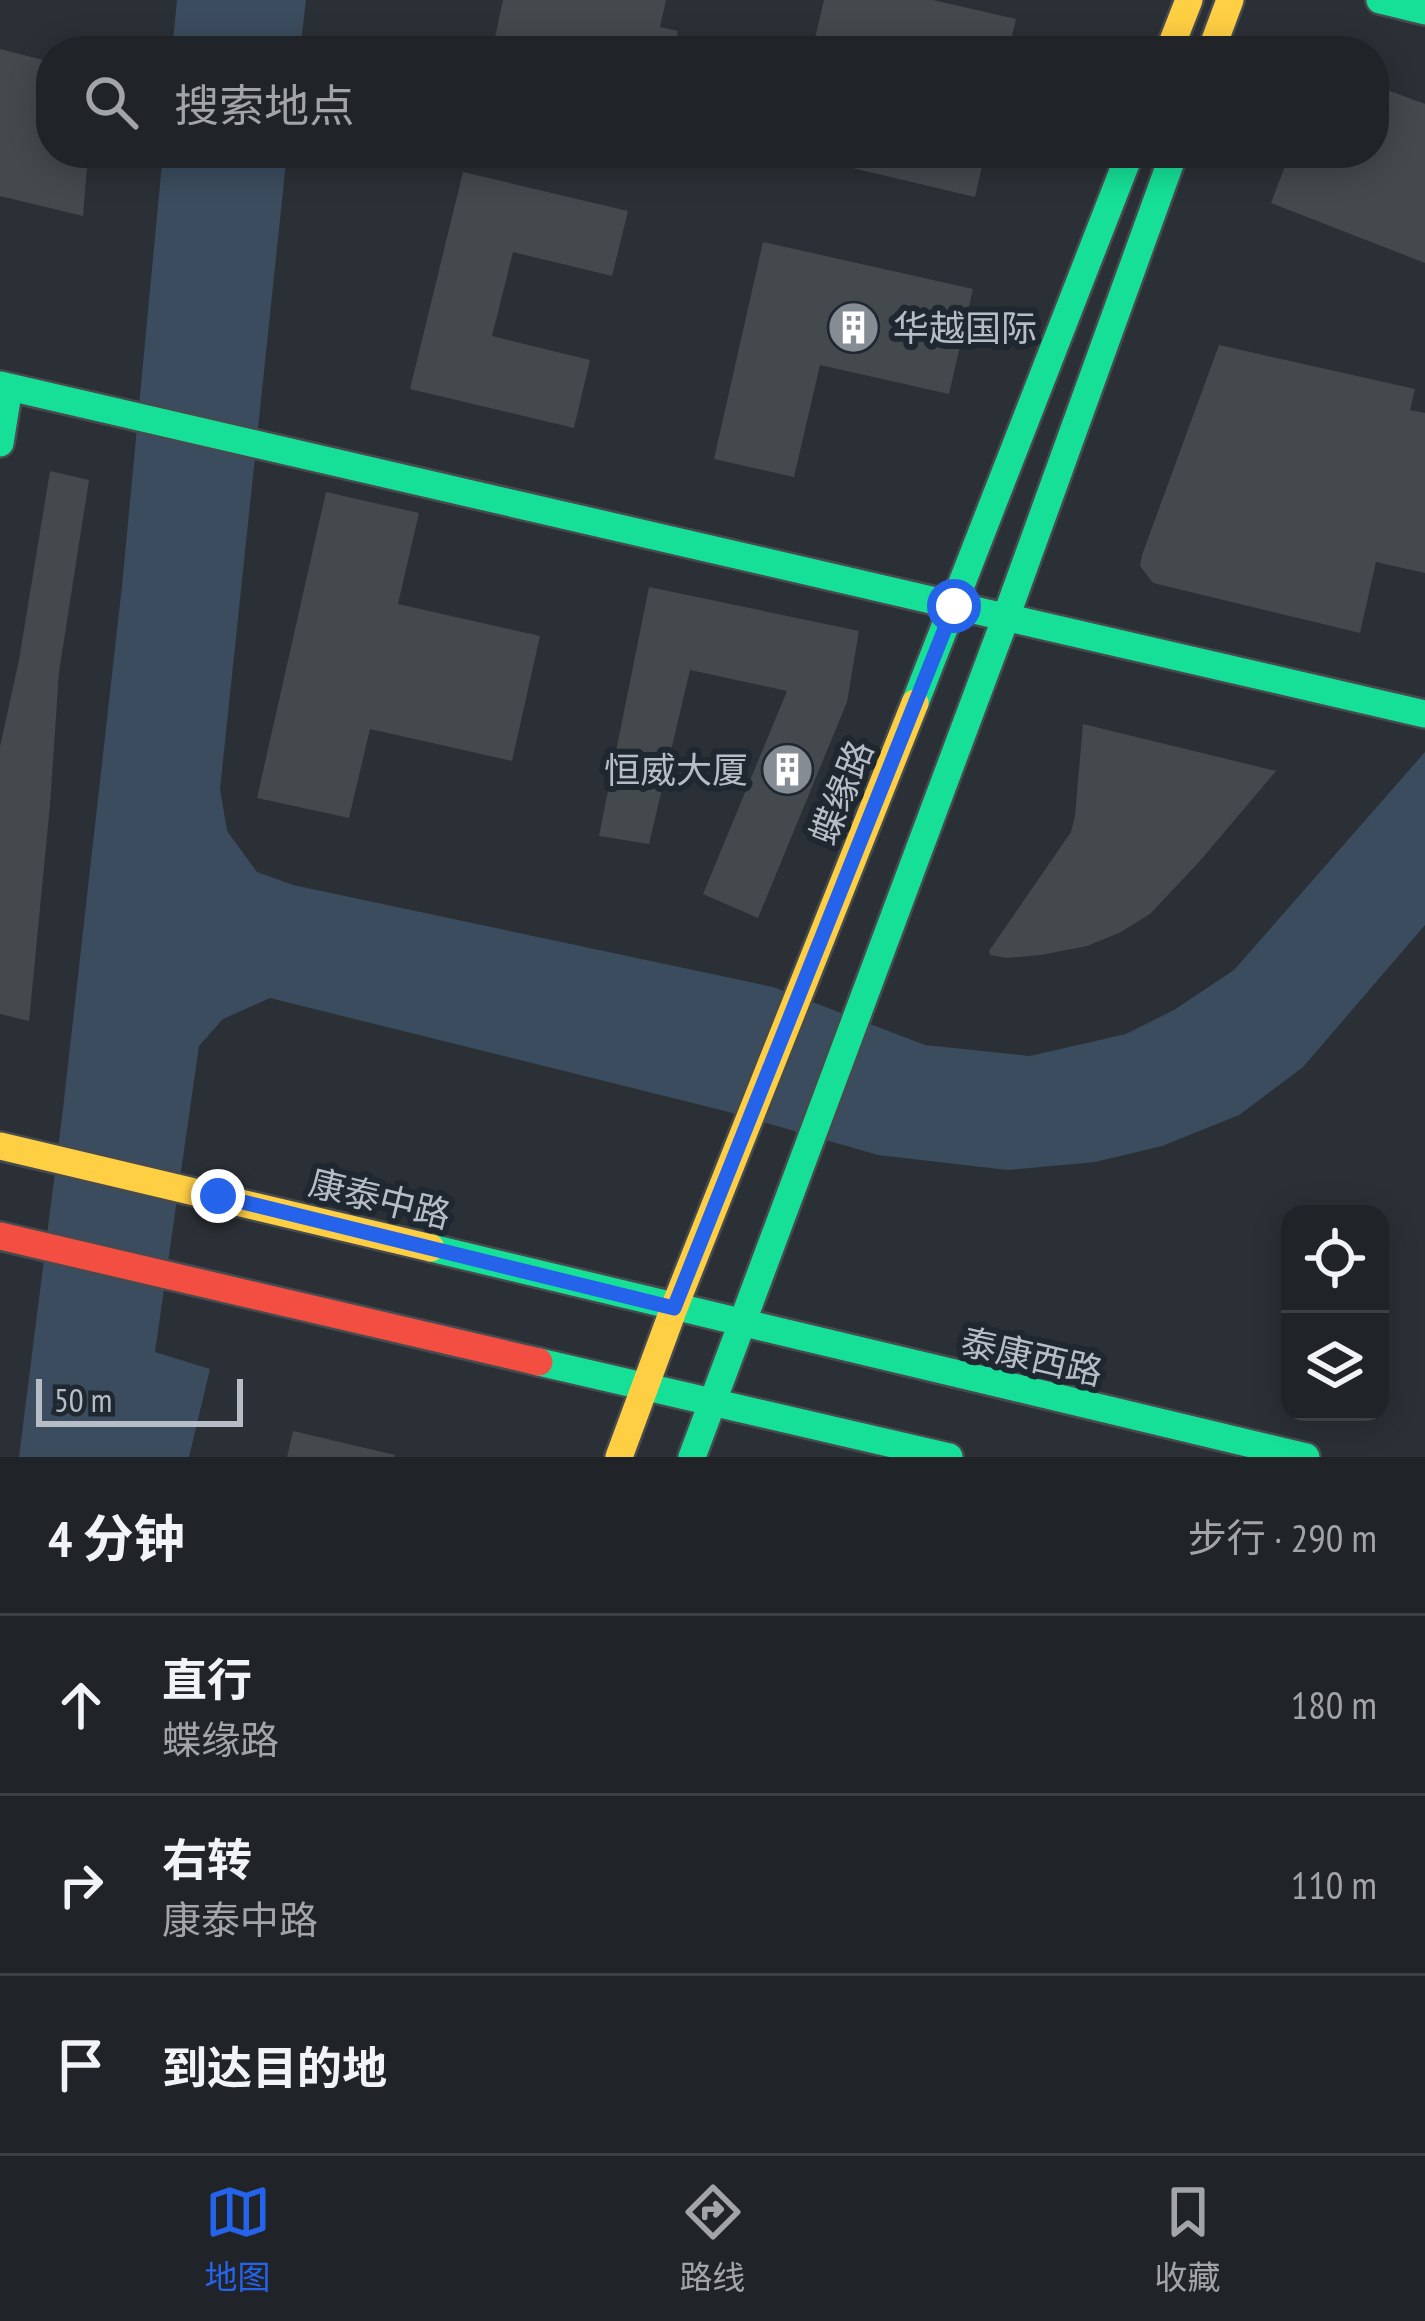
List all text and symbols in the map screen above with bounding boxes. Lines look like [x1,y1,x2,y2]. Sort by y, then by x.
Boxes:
search box [36,36,1389,168]
icon: search [78,69,144,135]
text: 搜索地点 [174,76,354,134]
building icon: 华越国际 [826,299,882,355]
place label: 华越国际 [893,304,1037,351]
route start [927,579,981,633]
street label: 蝶缘路 [799,733,883,851]
building icon: 恒威大厦 [759,741,815,797]
place label: 恒威大厦 [604,746,748,793]
street label: 康泰中路 [304,1158,456,1238]
route end [191,1169,245,1223]
map controls [1281,1205,1389,1421]
button: locate [1281,1205,1389,1313]
button: layers [1281,1313,1389,1421]
street label: 泰康西路 [957,1317,1107,1395]
scale bar [36,1373,243,1426]
text: 50 m [54,1378,112,1421]
text: 4 分钟 [48,1505,185,1571]
text: 步行 · 290 m [1188,1512,1377,1563]
text: 直行 [162,1650,252,1708]
icon: ahead [48,1672,114,1738]
text: 180 m [1291,1679,1377,1730]
text: 蝶缘路 [162,1714,279,1765]
text: 右转 [162,1830,252,1888]
icon: right [48,1852,114,1918]
text: 110 m [1291,1859,1377,1910]
text: 康泰中路 [162,1894,318,1945]
icon: arrive [48,2032,114,2098]
text: 到达目的地 [162,2038,387,2096]
tab: 地图 [205,2179,271,2299]
tab: 路线 [680,2179,746,2299]
tab: 收藏 [1155,2179,1221,2299]

